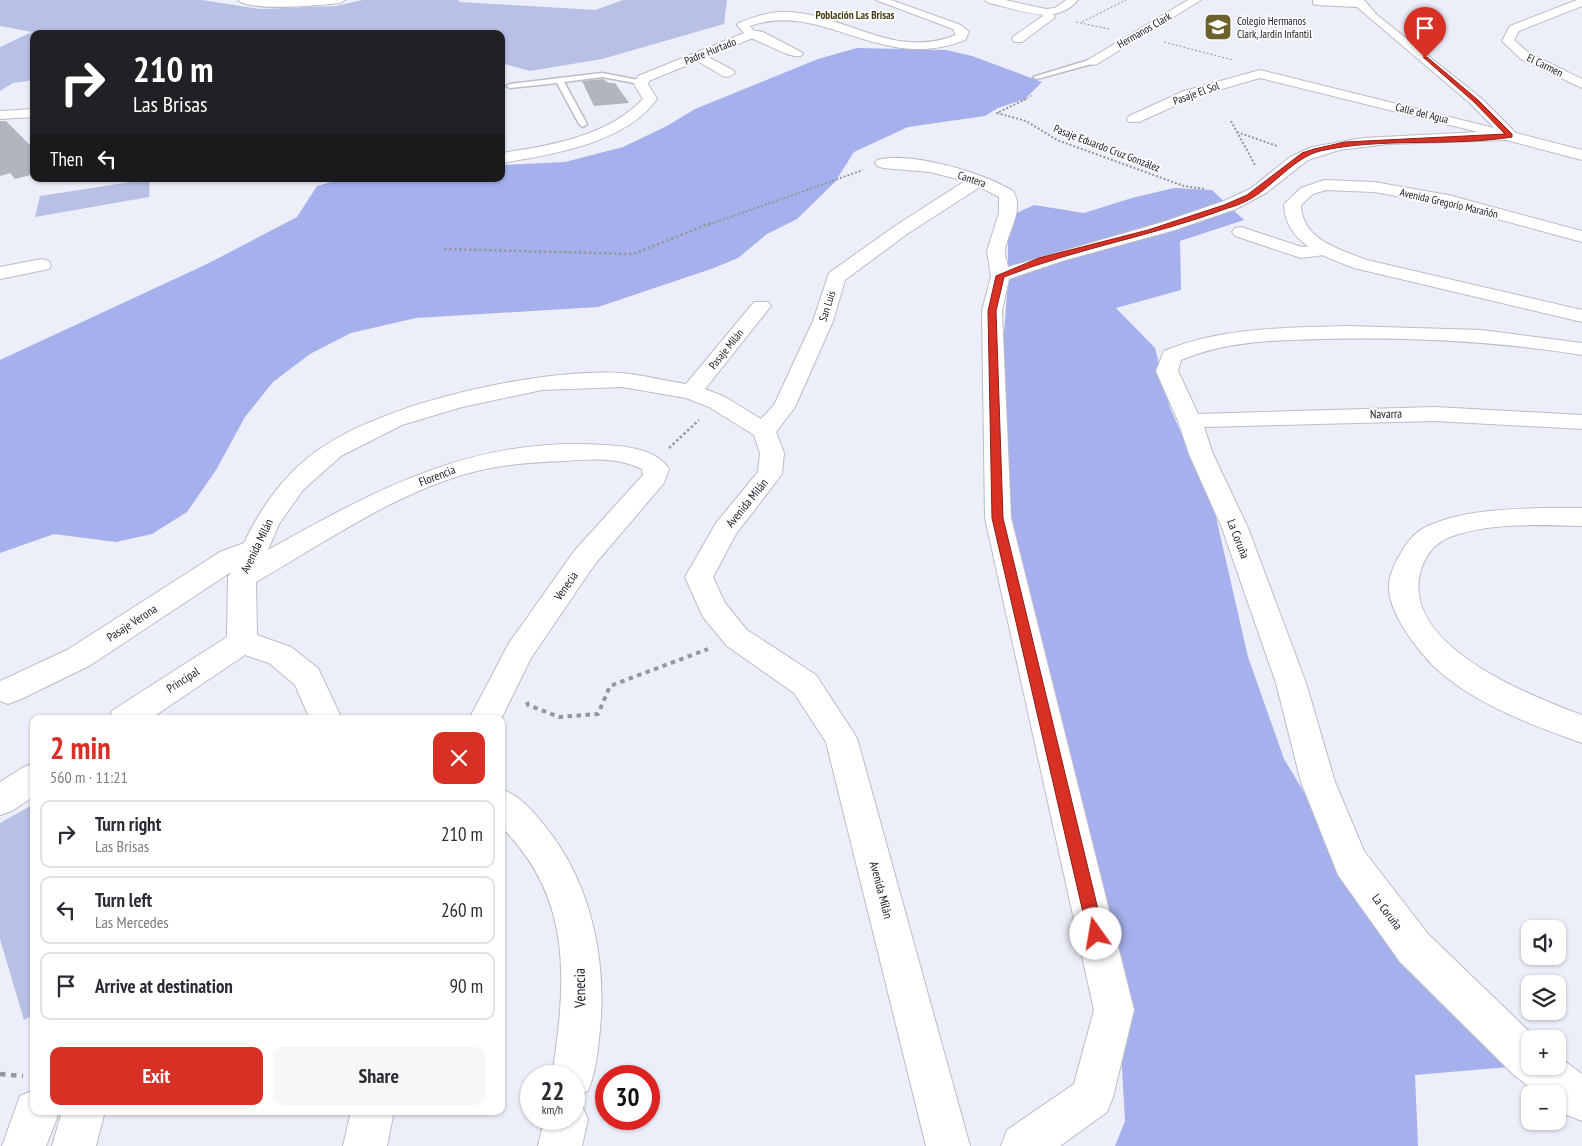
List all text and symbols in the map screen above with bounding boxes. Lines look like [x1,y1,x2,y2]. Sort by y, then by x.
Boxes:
pin [1404,7,1446,58]
district label: Población Las Brisas [816,8,895,22]
street label: Hermanos Clark [1115,9,1174,51]
school or university icon: Colegio Hermanos Clark, Jardín Infantil [1203,12,1233,42]
place label: Colegio Hermanos Clark, Jardín Infantil [1237,14,1312,41]
icon: arrive [1411,14,1439,42]
street label: Padre Hurtado [682,34,738,68]
text: 210 m [133,46,214,92]
icon: right [50,50,115,115]
street label: El Carmen [1525,50,1565,80]
street label: Pasaje El Sol [1171,78,1221,108]
text: Las Brisas [133,90,208,118]
street label: Calle del Agua [1394,100,1450,126]
street label: Pasaje Eduardo Cruz González [1052,121,1162,175]
icon: left [93,145,121,173]
text: Then [50,147,83,171]
street label: Cantera [956,168,988,190]
street label: Avenida Gregorio Marañón [1398,185,1500,221]
street label: San Luis [815,289,839,323]
street label: Pasaje Milán [706,326,747,372]
street label: Navarra [1370,406,1402,421]
street label: Florencia [416,462,457,489]
street label: Avenida Milán [722,475,771,530]
street label: Avenida Milán [237,516,276,575]
street label: La Coruña [1224,517,1253,561]
street label: Venecia [550,568,581,604]
street label: Pasaje Verona [104,601,160,644]
street label: Principal [164,663,202,696]
text: 2 min [50,728,111,767]
button: close [433,732,485,784]
text: 560 m · 11:21 [50,767,128,787]
text: Turn right [95,812,161,836]
icon: right [52,820,80,848]
text: 210 m [441,822,483,846]
text: Las Brisas [95,836,149,856]
street label: Avenida Milán [867,860,896,920]
text: Turn left [95,888,152,912]
street label: La Coruña [1369,891,1406,933]
icon: left [52,896,80,924]
text: 260 m [441,898,483,922]
position arrow [1069,907,1121,959]
text: Las Mercedes [95,912,169,932]
map controls [1521,920,1566,1130]
button: sound [1521,920,1566,965]
street label: Venecia [570,968,589,1009]
icon: arrive [52,972,80,1000]
text: Arrive at destination [95,974,233,998]
text: 90 m [450,974,483,998]
button: layers [1521,975,1566,1020]
button: + [1521,1030,1566,1075]
button: Exit [50,1047,263,1105]
button: Share [273,1047,485,1105]
speed limit sign: 30 [595,1065,660,1130]
text: 22 [541,1075,564,1107]
button: − [1521,1085,1566,1130]
text: km/h [542,1102,563,1117]

